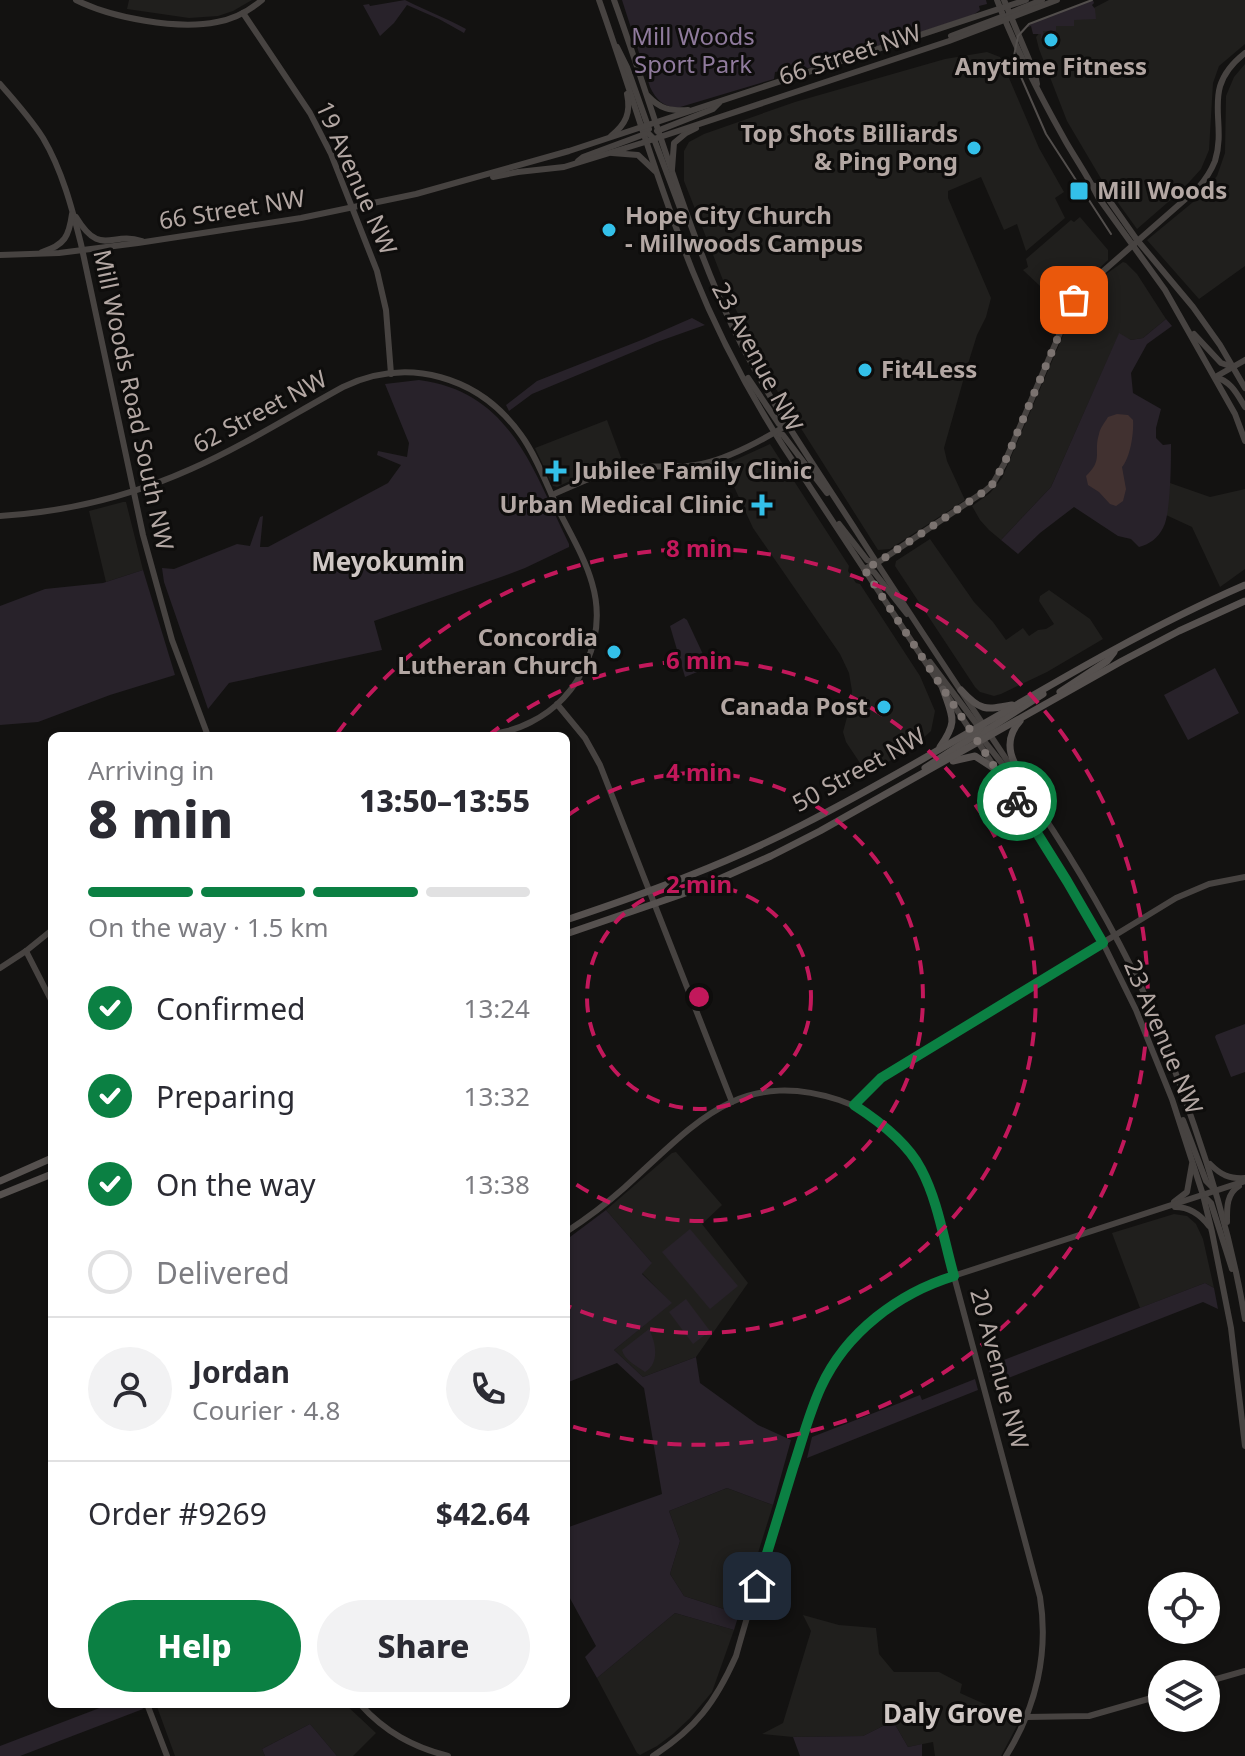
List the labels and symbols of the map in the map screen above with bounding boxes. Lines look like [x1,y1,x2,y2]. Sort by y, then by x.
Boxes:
street label: 66 Street NW [774,15,925,92]
park label: Mill Woods Sport Park [631,19,755,80]
marker: Anytime Fitness [1042,31,1060,49]
place label: Anytime Fitness [955,49,1147,82]
street label: 19 Avenue NW [309,95,406,260]
place label: Top Shots Billiards & Ping Pong [740,116,958,177]
marker: Top Shots Billiards & Ping Pong [965,139,983,157]
place label: Mill Woods [1097,173,1227,206]
marker: Mill Woods [1068,180,1090,202]
street label: 66 Street NW [156,181,308,236]
place label: Hope City Church - Millwoods Campus [625,198,863,259]
marker: Hope City Church - Millwoods Campus [600,221,618,239]
street label: Mill Woods Road South NW [86,246,183,554]
pin [1040,266,1108,334]
street label: 23 Avenue NW [705,276,812,437]
place label: Fit4Less [881,352,977,385]
street label: 62 Street NW [186,361,333,460]
marker: Fit4Less [856,361,874,379]
place label: Jubilee Family Clinic [572,453,812,486]
marker: Jubilee Family Clinic [545,460,567,482]
place label: Urban Medical Clinic [499,487,744,520]
marker: Urban Medical Clinic [751,494,773,516]
text: 8 min [666,531,732,564]
district label: Meyokumin [311,543,465,579]
place label: Concordia Lutheran Church [397,620,598,681]
marker: Concordia Lutheran Church [605,643,623,661]
text: 6 min [666,643,732,676]
place label: Canada Post [720,689,868,722]
marker: Canada Post [875,698,893,716]
street label: 50 Street NW [786,718,931,819]
text: 4 min [666,755,732,788]
courier [977,761,1057,841]
text: 2 min [666,867,732,900]
street label: 23 Avenue NW [1117,954,1212,1119]
centre of rings [685,983,713,1011]
street label: 20 Avenue NW [963,1285,1038,1453]
pin [723,1552,791,1620]
district label: Daly Grove [883,1695,1023,1731]

